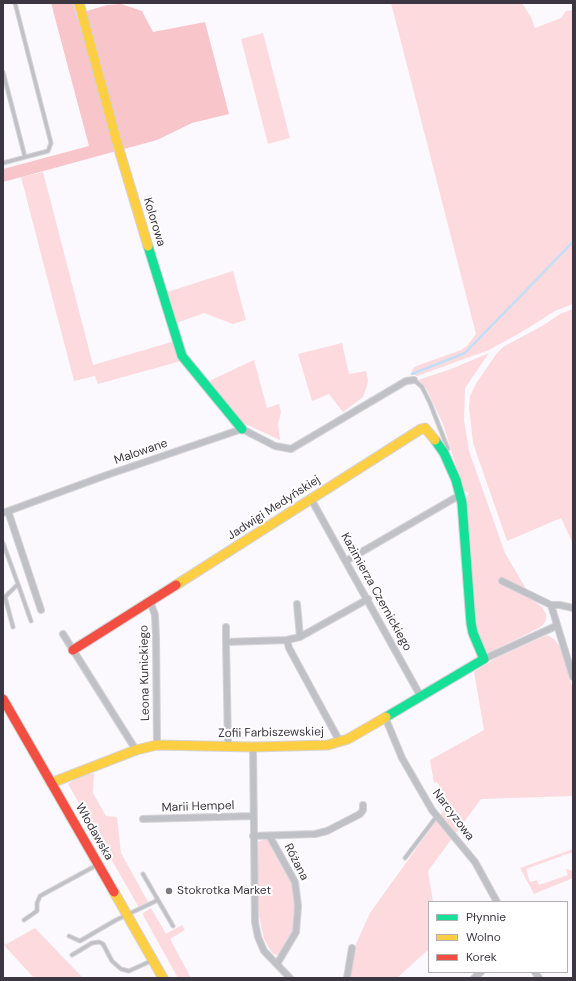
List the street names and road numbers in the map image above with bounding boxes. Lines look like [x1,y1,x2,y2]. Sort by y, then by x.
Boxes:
street label: Kolorowa [140,196,168,248]
street label: Malowane [112,436,170,468]
street label: Jadwigi Medyńskiej [225,473,323,543]
street label: Kazimierza Czernickiego [337,530,415,654]
street label: Leona Kunickiego [137,625,153,721]
street label: Zofii Farbiszewskiej [218,725,324,741]
street label: Narcyzowa [429,787,477,843]
street label: Marii Hempel [161,799,235,815]
street label: Włodawska [72,801,116,863]
street label: Różana [281,841,311,883]

